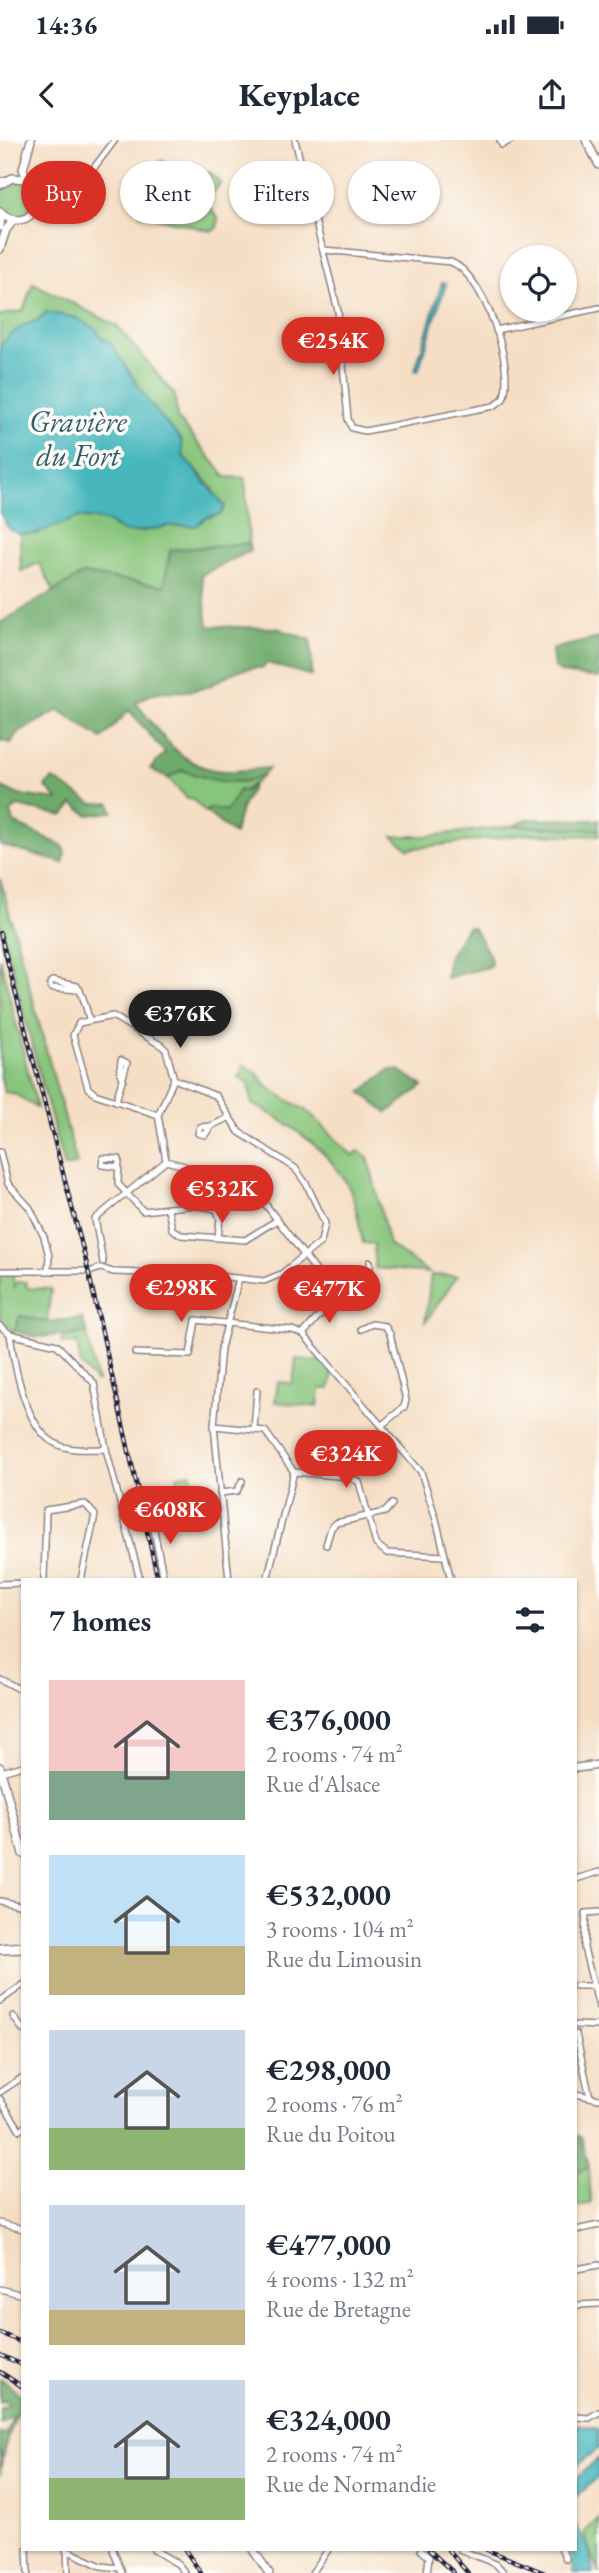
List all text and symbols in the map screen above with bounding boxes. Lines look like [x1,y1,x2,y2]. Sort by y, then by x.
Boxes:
text: 14:36 [35,8,97,42]
text: Keyplace [239,74,360,116]
icon: back [28,76,66,114]
icon: share [533,76,571,114]
chip: Buy [21,161,106,224]
chip: Rent [120,161,215,224]
chip: Filters [229,161,334,224]
chip: New [348,161,440,224]
map controls [500,245,577,322]
button: locate [500,245,577,322]
pin: €254K [284,317,382,377]
text: €254K [297,325,369,355]
water label: Gravière du Fort [29,402,128,475]
pin: €376K [131,990,229,1050]
text: €376K [144,998,216,1028]
pin: €532K [173,1166,271,1225]
text: €532K [186,1173,258,1203]
pin: €298K [132,1264,230,1324]
pin: €477K [280,1266,378,1325]
text: €298K [145,1272,217,1302]
text: €477K [293,1273,365,1303]
pin: €324K [297,1430,395,1490]
text: €324K [310,1438,382,1468]
pin: €608K [121,1486,219,1546]
text: €608K [134,1494,206,1524]
text: 7 homes [49,1601,151,1640]
icon: filters [511,1601,549,1639]
text: €376,000 [266,1700,391,1739]
icon: home [105,1708,189,1792]
text: 2 rooms · 74 m² [266,1739,403,1769]
text: Rue d'Alsace [266,1769,380,1799]
text: €532,000 [266,1875,391,1914]
icon: home [105,1883,189,1967]
text: 3 rooms · 104 m² [266,1914,414,1944]
text: Rue du Limousin [266,1944,422,1974]
text: €298,000 [266,2050,391,2089]
icon: home [105,2058,189,2142]
text: 2 rooms · 76 m² [266,2089,403,2119]
text: Rue du Poitou [266,2119,396,2149]
text: €477,000 [266,2225,391,2264]
icon: home [105,2233,189,2317]
text: 4 rooms · 132 m² [266,2264,414,2294]
text: Rue de Bretagne [266,2294,411,2324]
text: €324,000 [266,2400,391,2439]
icon: home [105,2408,189,2492]
text: 2 rooms · 74 m² [266,2439,403,2469]
text: Rue de Normandie [266,2469,436,2499]

